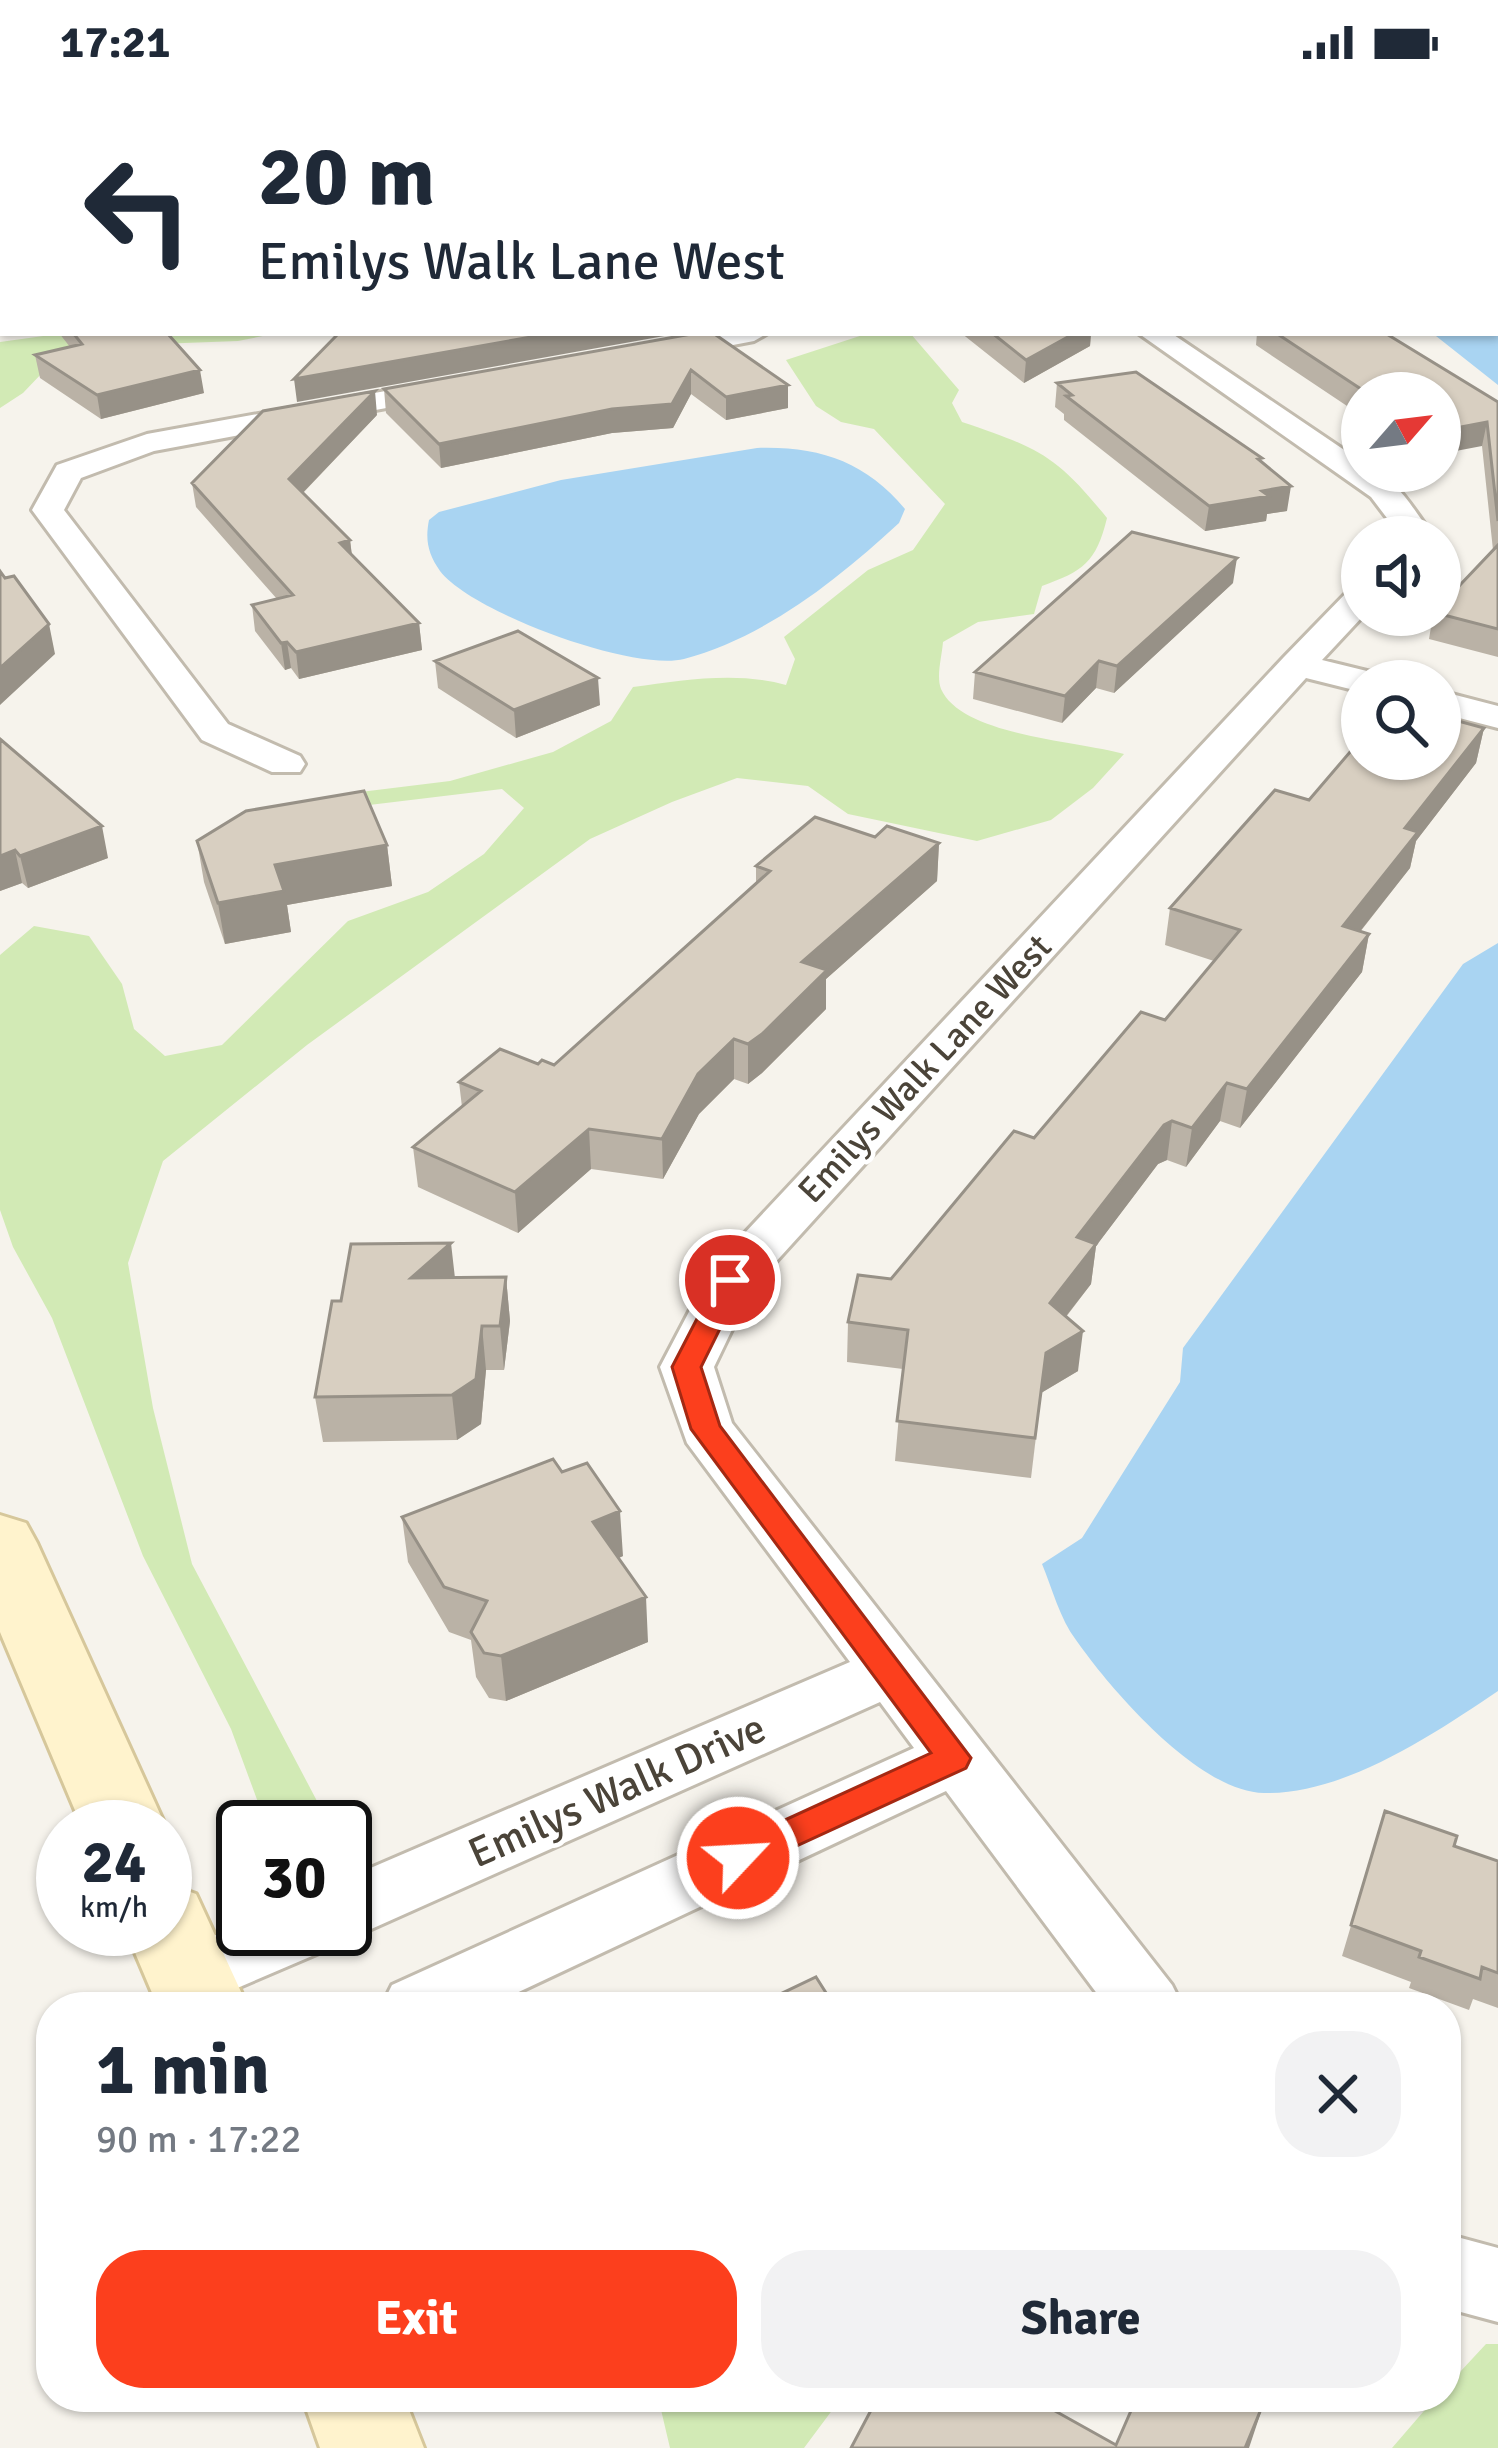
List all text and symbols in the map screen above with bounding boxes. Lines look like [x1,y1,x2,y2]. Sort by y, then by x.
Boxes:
text: 17:21 [60,15,170,70]
text: 20 m [258,125,435,229]
icon: left [60,132,216,288]
text: Emilys Walk Lane West [258,228,785,295]
north arrow [1341,372,1461,492]
map controls [1341,372,1461,780]
button: sound [1341,516,1461,636]
button: search [1341,660,1461,780]
street label: Emilys Walk Lane West [789,925,1061,1213]
pin [679,1229,781,1331]
icon: arrive [697,1247,763,1313]
street label: Emilys Walk Drive [461,1703,773,1879]
position arrow [675,1795,801,1921]
speed limit sign: 30 [216,1800,372,1956]
text: 24 [82,1826,146,1900]
text: km/h [80,1889,148,1926]
text: 1 min [96,2025,270,2114]
button: close [1275,2031,1401,2157]
text: 90 m · 17:22 [96,2115,302,2163]
button: Exit [96,2250,737,2388]
button: Share [761,2250,1401,2388]

